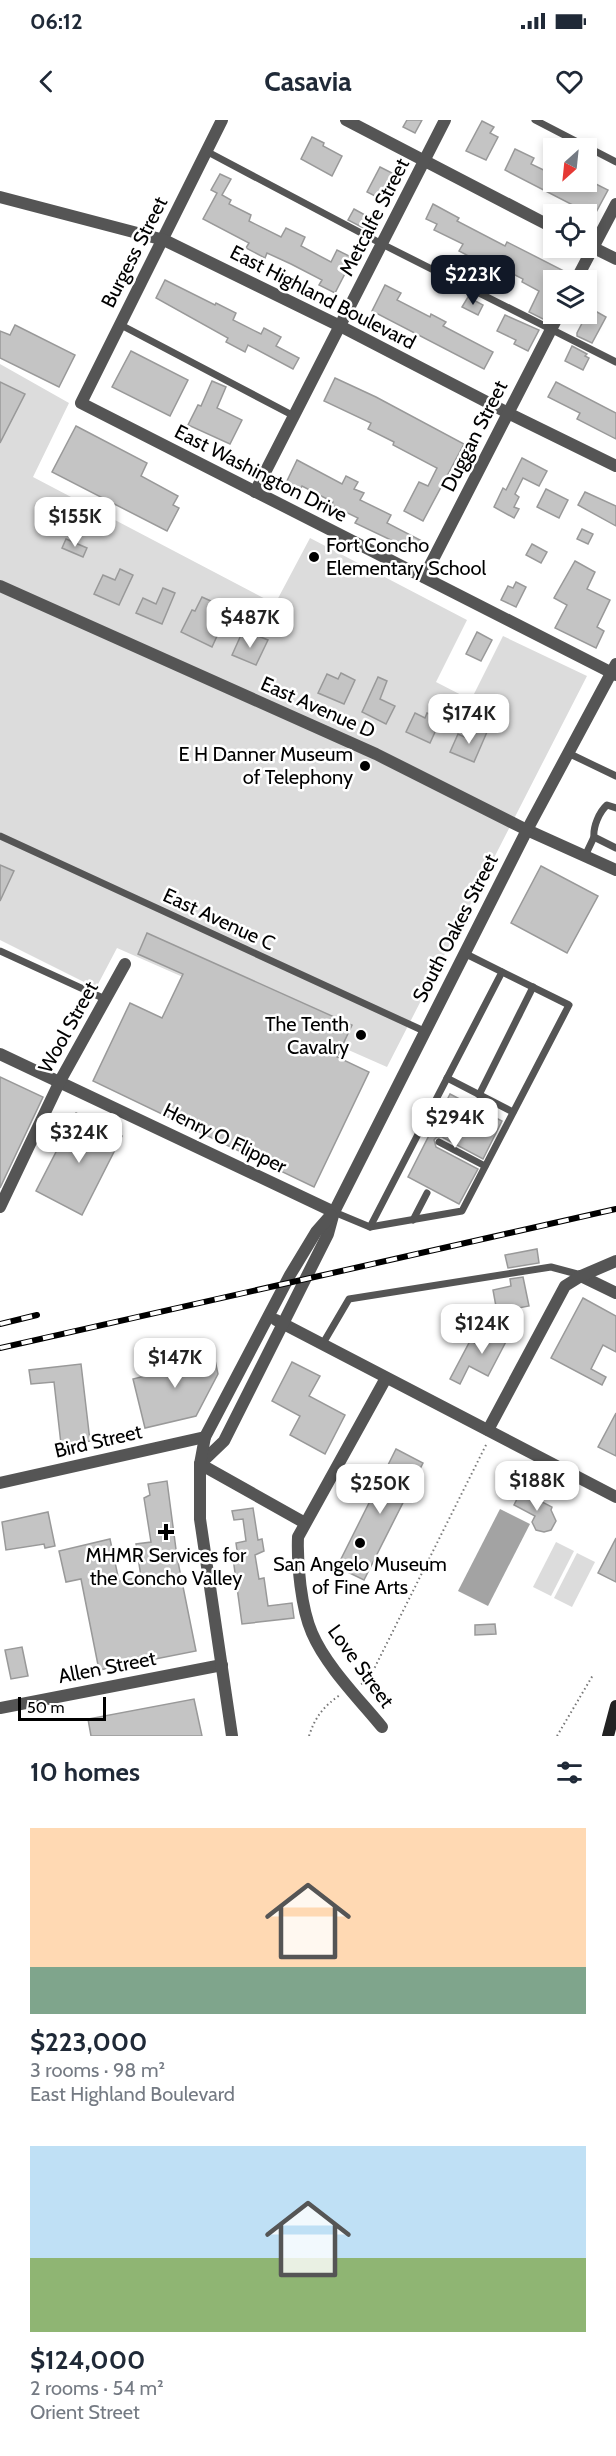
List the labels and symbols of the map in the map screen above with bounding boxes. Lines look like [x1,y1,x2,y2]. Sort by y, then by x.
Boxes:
north arrow [543,138,597,192]
street label: Metcalfe Street [334,154,414,280]
street label: Burgess Street [96,192,172,311]
street label: East Highland Boulevard [226,240,420,354]
pin: $223K [431,255,515,306]
street label: Duggan Street [436,376,512,496]
street label: East Washington Drive [171,419,351,527]
pin: $155K [33,497,117,548]
place label: Fort Concho Elementary School [326,533,487,580]
marker: Fort Concho Elementary School [307,550,321,564]
pin: $487K [208,598,292,649]
street label: East Avenue D [257,671,379,743]
pin: $174K [427,694,511,745]
place label: E H Danner Museum of Telephony [178,742,353,789]
marker: E H Danner Museum of Telephony [358,759,372,773]
street label: South Oakes Street [407,850,503,1006]
street label: East Avenue C [159,883,279,955]
street label: Wool Street [33,977,103,1077]
place label: The Tenth Cavalry [265,1012,349,1059]
marker: The Tenth Cavalry [354,1028,368,1042]
street label: Henry O Flipper [159,1098,291,1179]
pin: $294K [413,1098,497,1149]
pin: $324K [37,1113,121,1164]
pin: $124K [440,1304,524,1355]
pin: $147K [133,1338,217,1389]
street label: Bird Street [52,1419,144,1463]
pin: $188K [495,1461,579,1512]
pin: $250K [338,1464,422,1515]
marker: MHMR Services for the Concho Valley [157,1523,175,1541]
marker: San Angelo Museum of Fine Arts [353,1536,367,1550]
place label: MHMR Services for the Concho Valley [86,1543,247,1590]
place label: San Angelo Museum of Fine Arts [273,1552,447,1599]
street label: Love Street [323,1620,399,1712]
street label: Allen Street [56,1646,158,1688]
scale bar [18,1694,106,1722]

